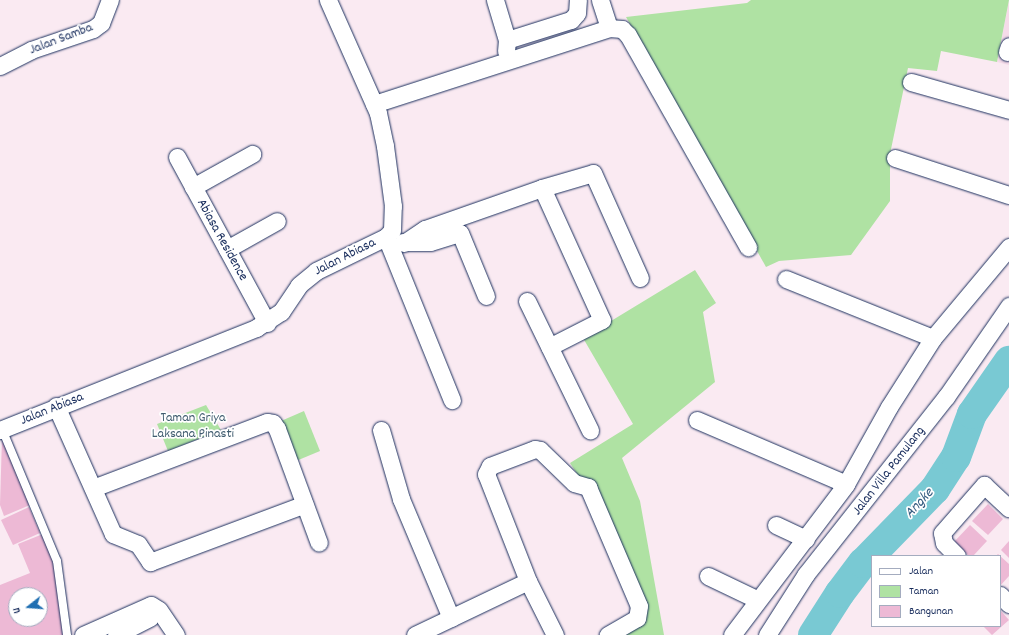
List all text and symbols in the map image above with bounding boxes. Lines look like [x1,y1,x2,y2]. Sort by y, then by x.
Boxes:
street label: Jalan Samba [27,19,95,59]
street label: Abiasa Residence [193,196,251,284]
street label: Jalan Abiasa [312,234,378,280]
street label: Jalan Abiasa [18,389,86,429]
park label: Taman Griya Laksana Pinasti [152,410,234,442]
street label: Jalan Villa Pamulang [849,423,929,519]
water label: Angke [902,485,938,523]
legend [871,555,1001,627]
text: Jalan [909,563,933,580]
text: Taman [909,583,939,600]
north arrow [8,587,48,627]
text: Bangunan [909,603,953,620]
text: U [9,605,26,615]

